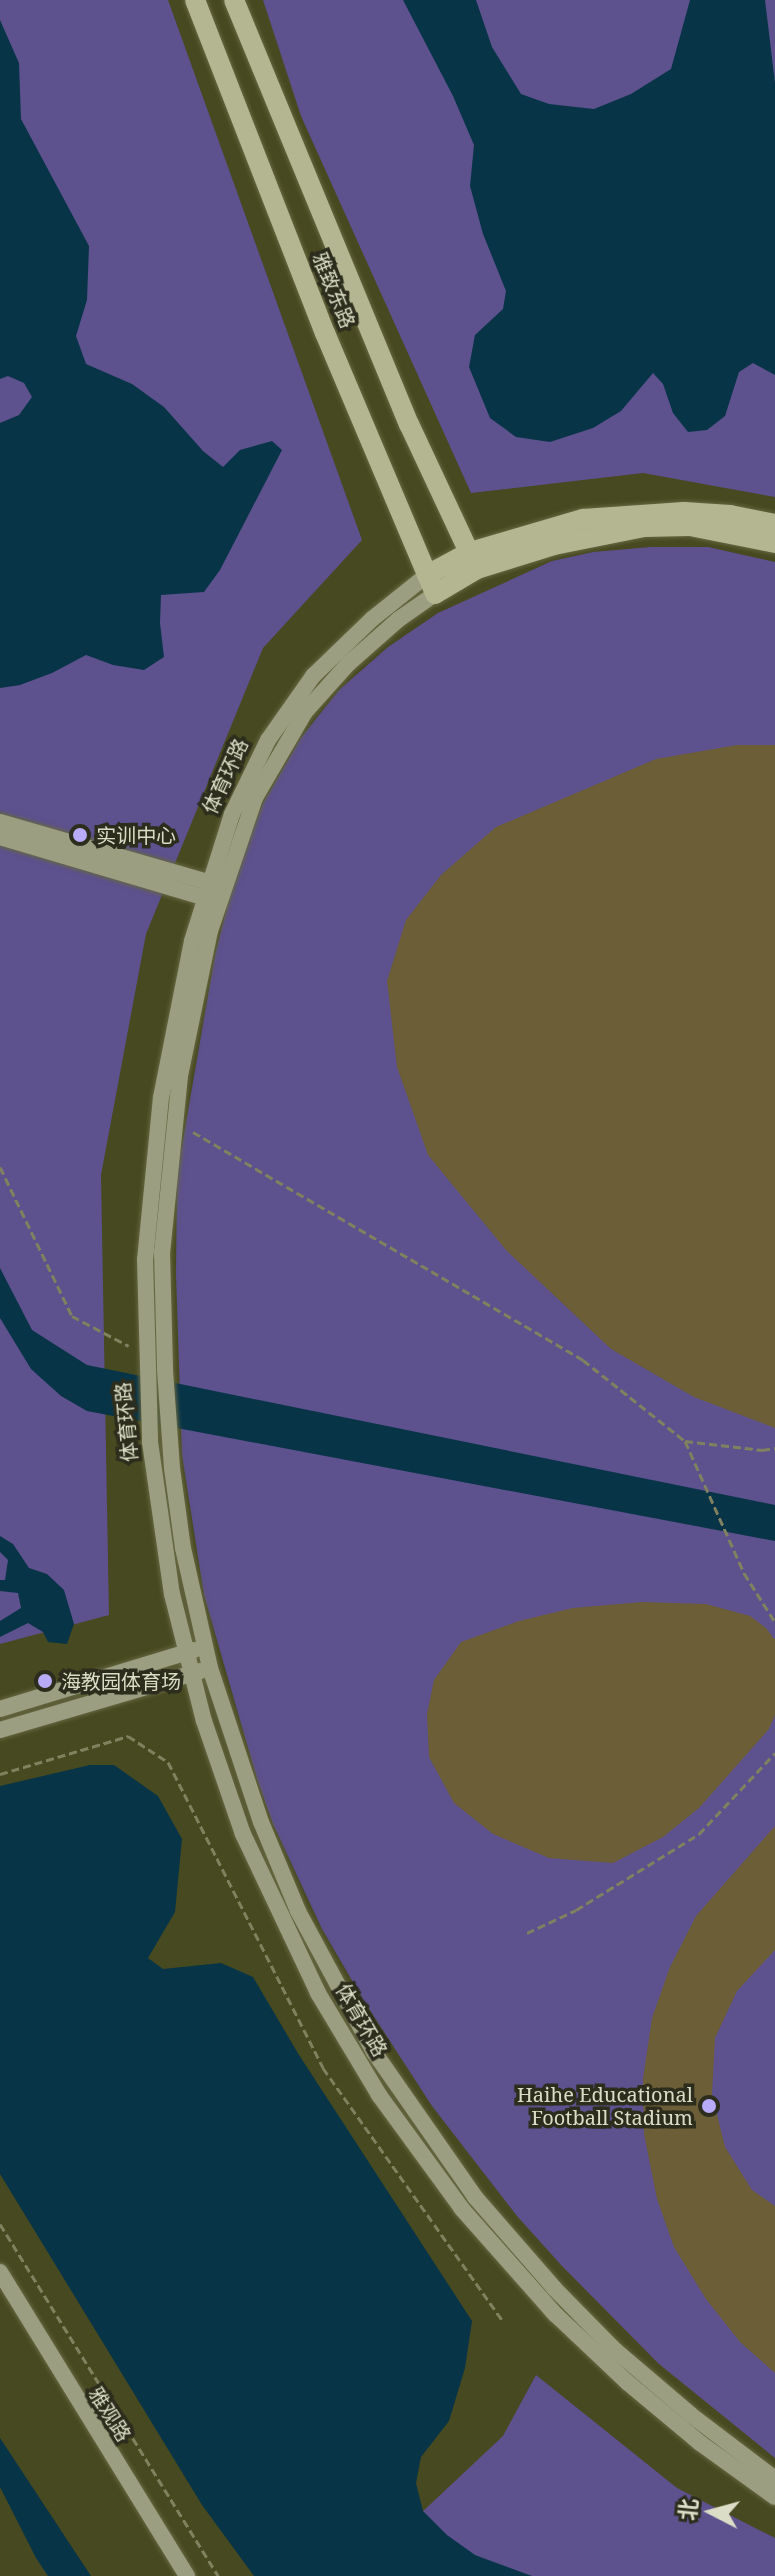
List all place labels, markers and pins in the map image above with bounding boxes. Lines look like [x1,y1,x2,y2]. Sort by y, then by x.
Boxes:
place label: 实训中心 [96,823,176,847]
marker: 实训中心 [71,826,89,844]
place label: 海教园体育场 [61,1669,181,1693]
marker: 海教园体育场 [36,1672,54,1690]
place label: Haihe Educational Football Stadium [517,2082,693,2129]
marker: Haihe Educational Football Stadium [700,2097,718,2115]

